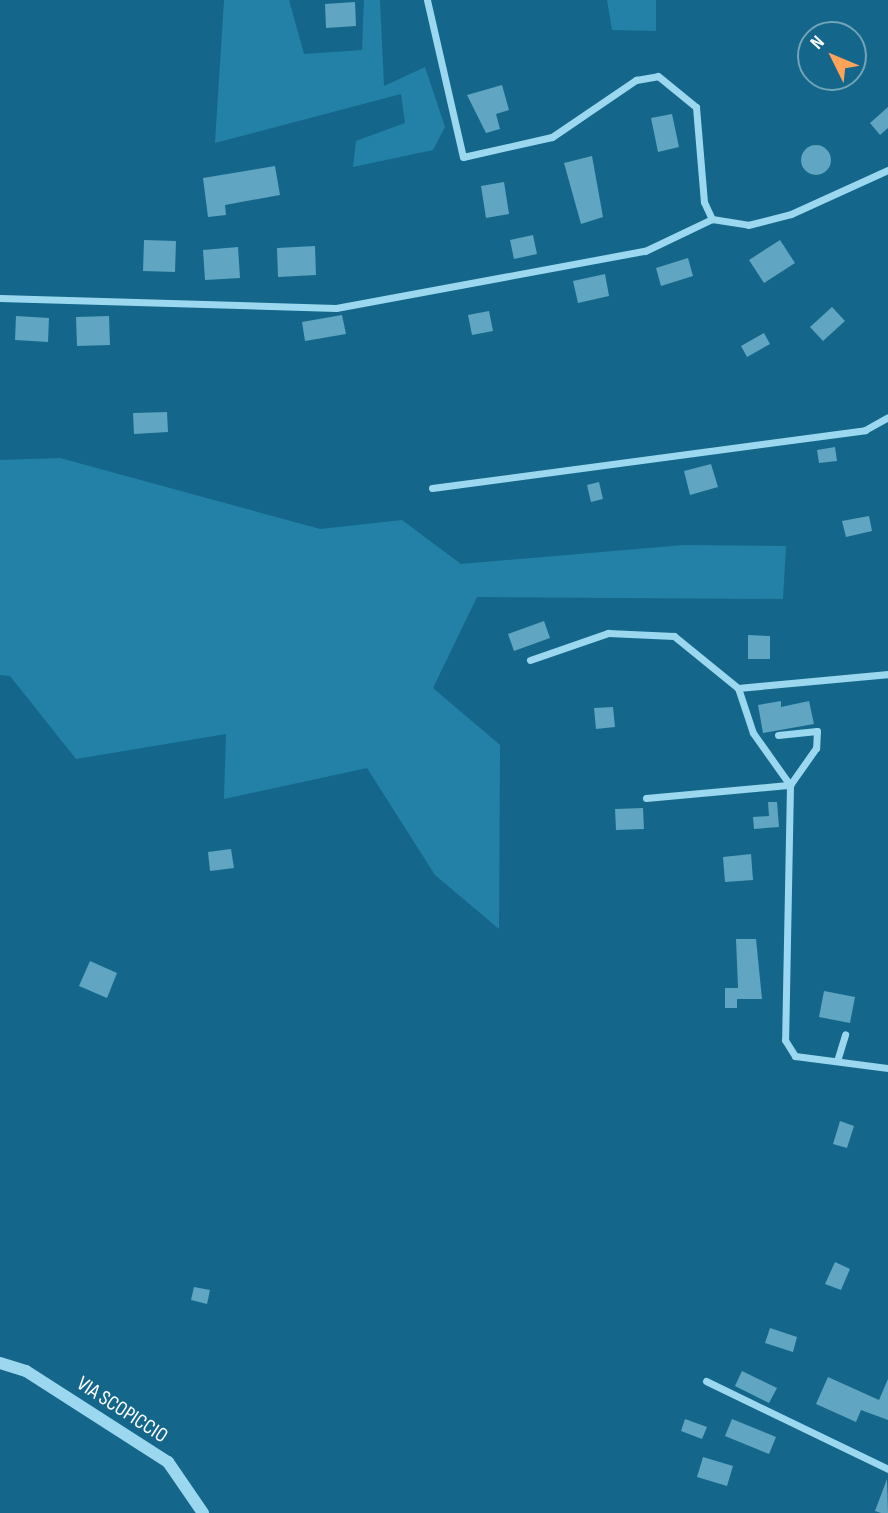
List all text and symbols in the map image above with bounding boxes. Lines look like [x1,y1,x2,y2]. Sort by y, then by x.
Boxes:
north arrow [797,21,867,91]
text: N [806,31,830,54]
street label: VIA SCOPICCIO [72,1371,172,1449]

